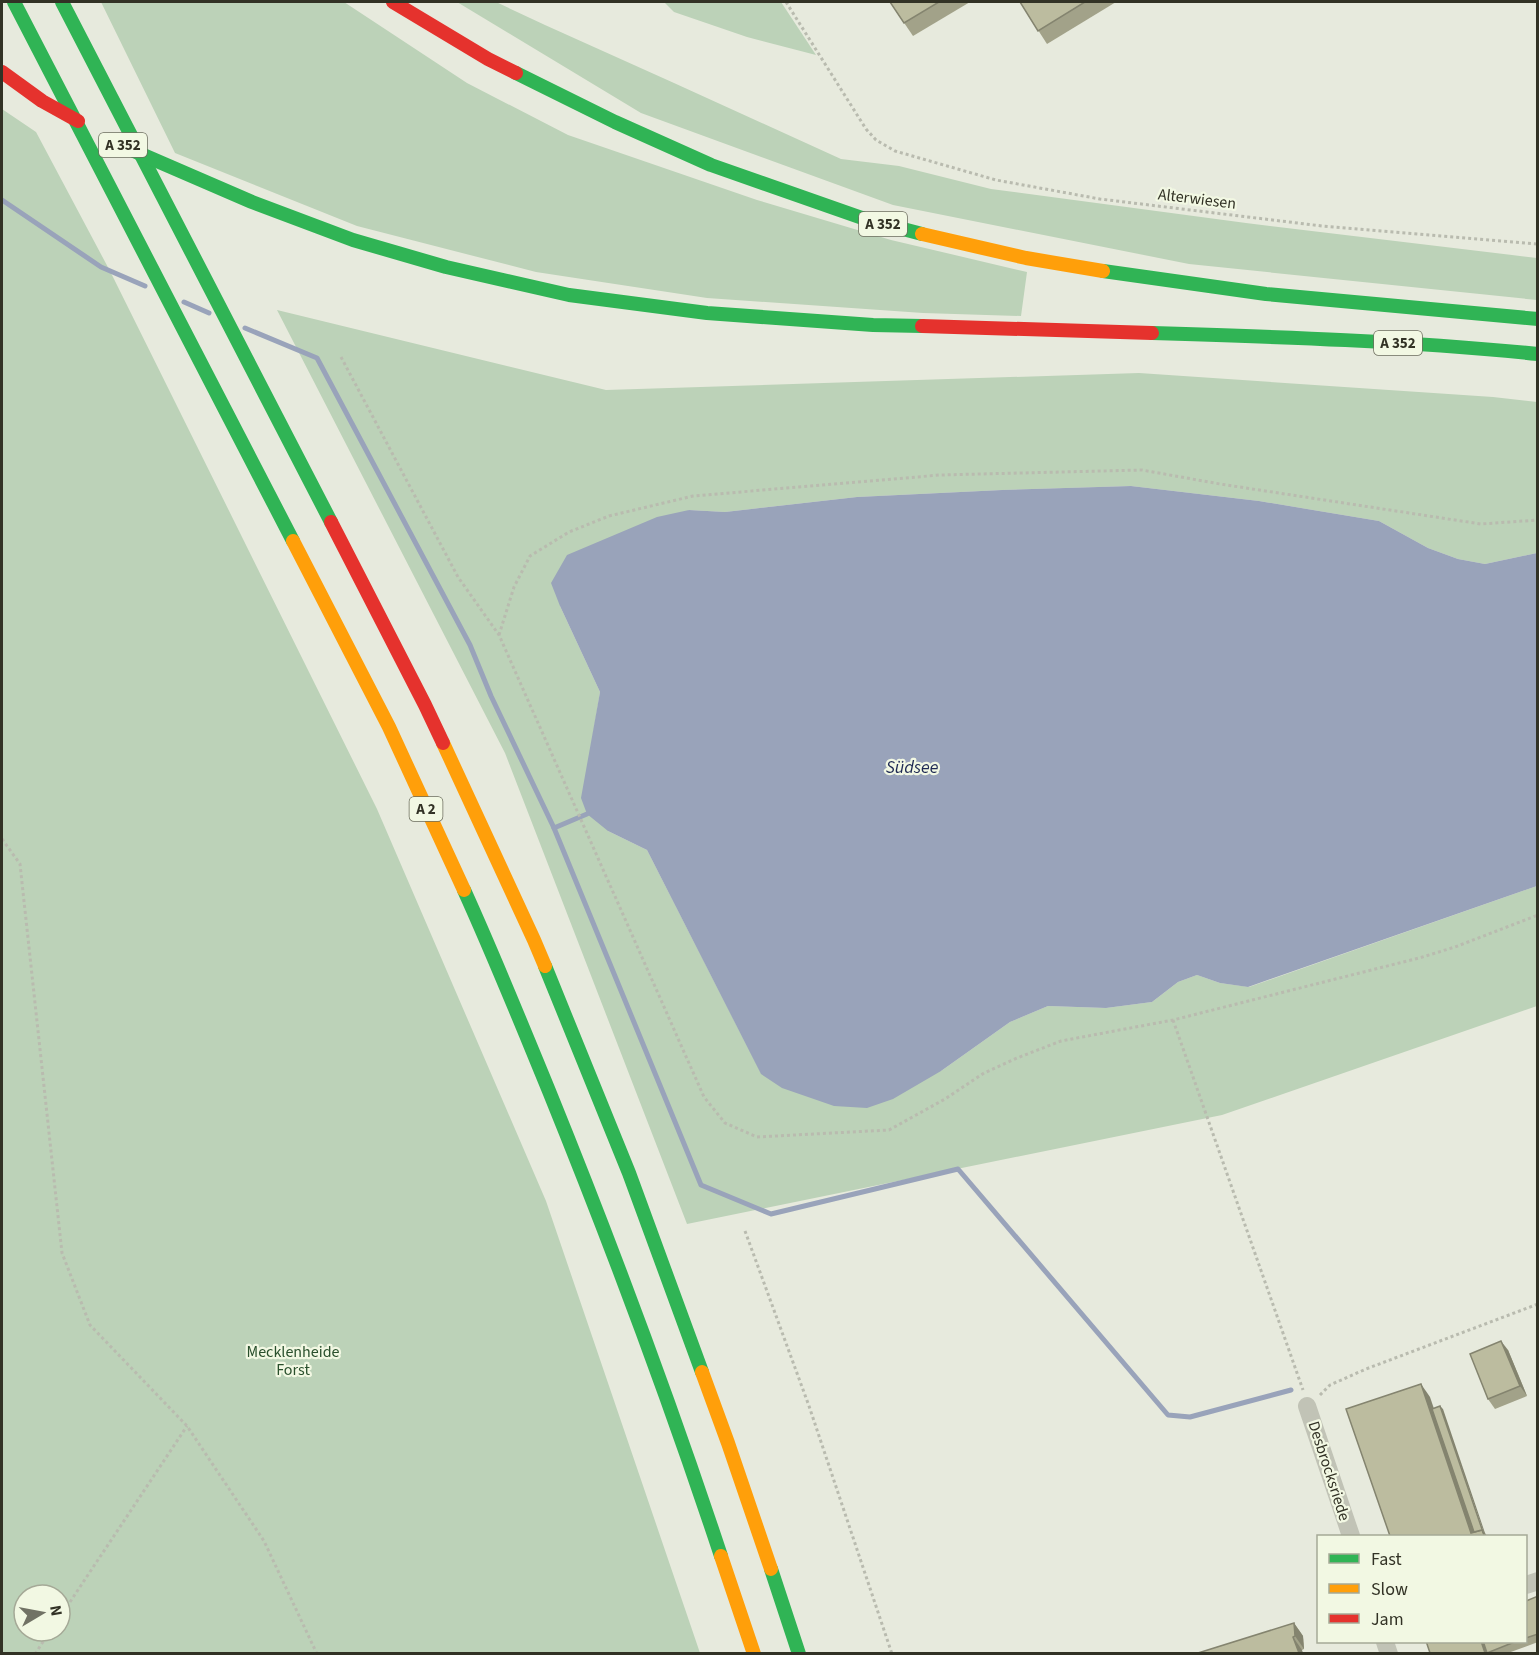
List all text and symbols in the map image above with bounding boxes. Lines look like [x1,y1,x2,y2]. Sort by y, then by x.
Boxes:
road number: A 352 [99,133,147,157]
street label: Alterwiesen [1157,183,1237,215]
road number: A 352 [859,212,907,236]
road number: A 352 [1374,331,1422,355]
water label: Südsee [886,755,939,780]
road number: A 2 [410,797,442,821]
park label: Mecklenheide Forst [247,1341,340,1381]
street label: Desbrocksriede [1303,1418,1355,1524]
legend [1317,1535,1527,1643]
text: Fast [1371,1547,1402,1572]
text: Slow [1371,1577,1408,1602]
north arrow [12,1583,72,1643]
text: N [44,1603,68,1618]
text: Jam [1371,1607,1404,1632]

